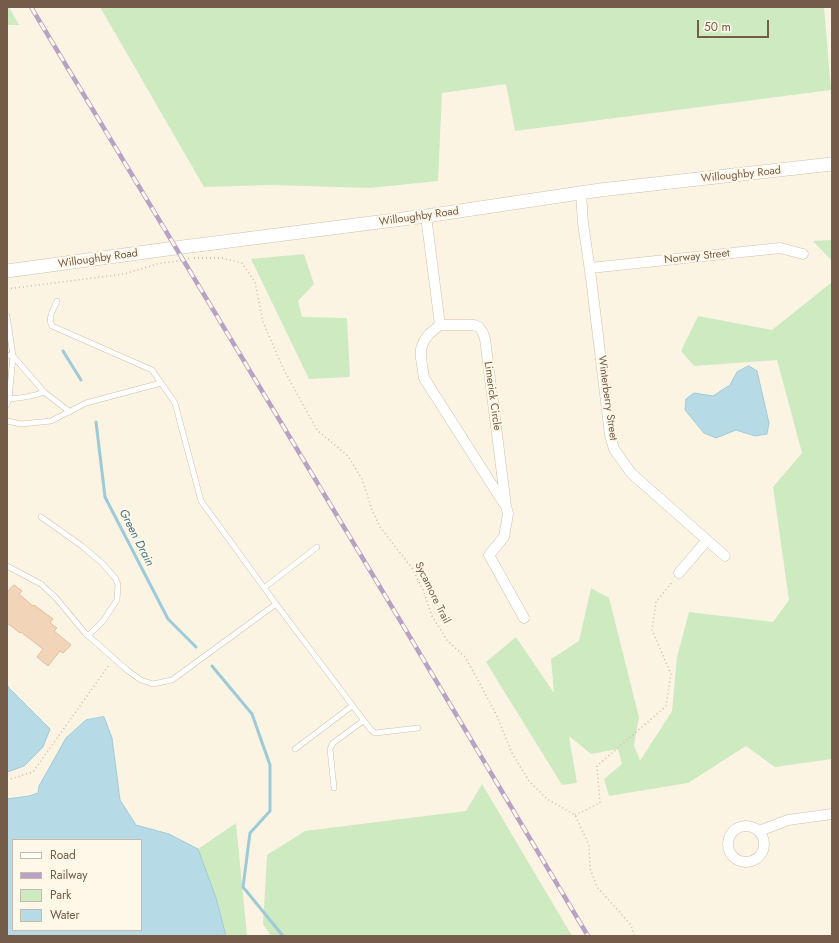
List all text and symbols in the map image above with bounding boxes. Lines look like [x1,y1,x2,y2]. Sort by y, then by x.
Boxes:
scale bar [699,12,771,38]
text: 50 m [704,18,731,36]
street label: Willoughby Road [700,164,782,186]
street label: Willoughby Road [378,205,460,229]
street label: Willoughby Road [57,247,139,271]
street label: Norway Street [664,247,730,267]
street label: Winterberry Street [594,355,620,441]
street label: Limerick Circle [481,361,503,431]
water label: Green Drain [115,507,157,569]
street label: Sycamore Trail [411,560,453,626]
legend [12,839,142,931]
text: Road [50,846,76,864]
text: Railway [50,866,88,884]
text: Park [50,886,71,904]
text: Water [50,906,80,924]

